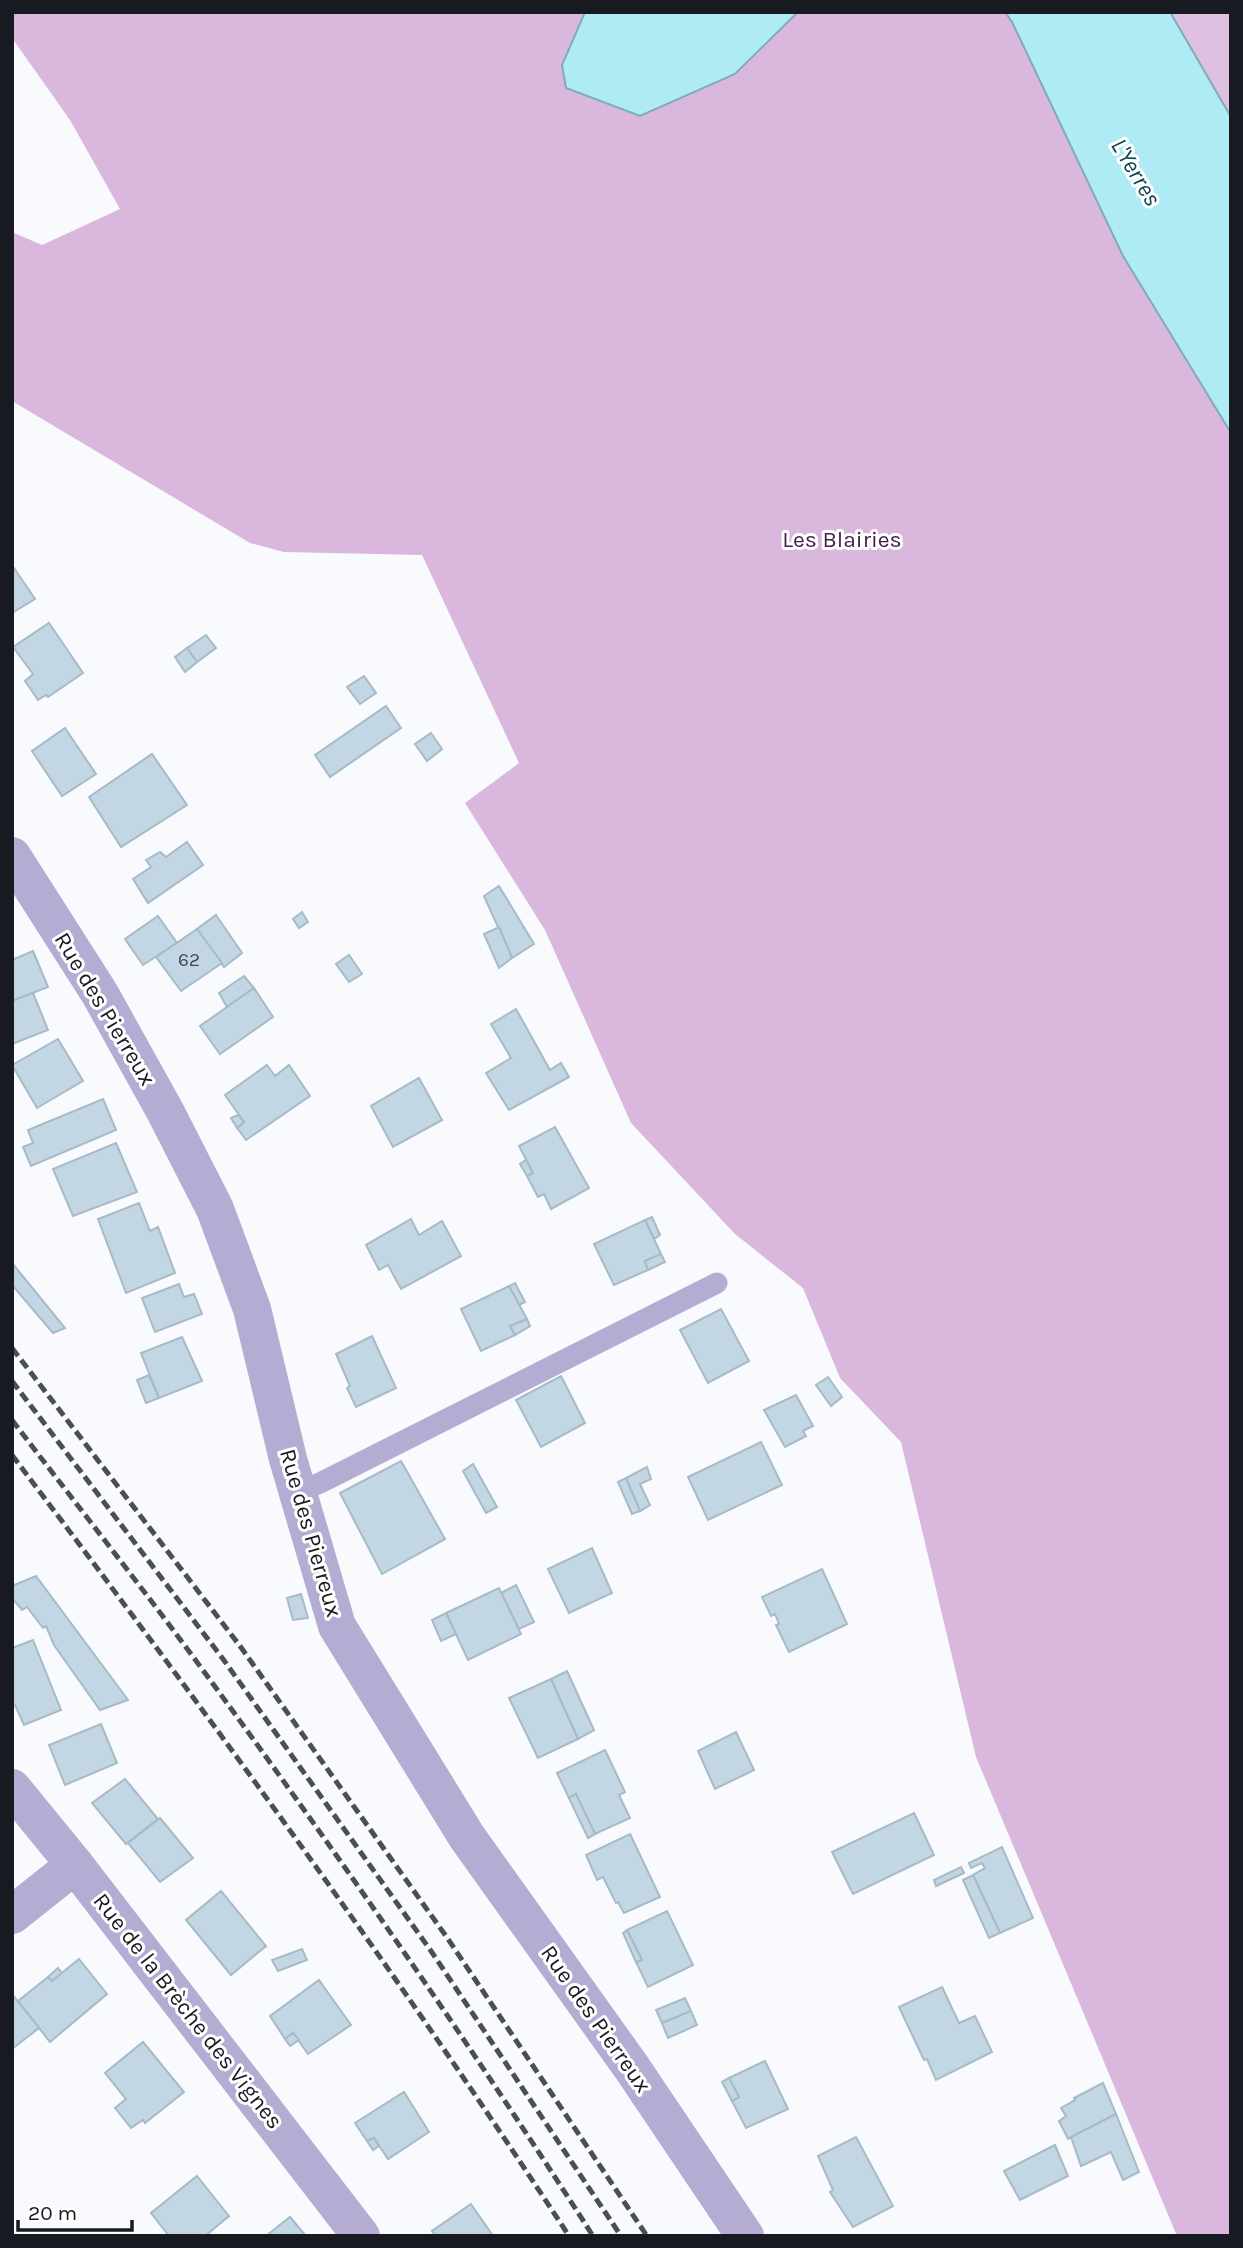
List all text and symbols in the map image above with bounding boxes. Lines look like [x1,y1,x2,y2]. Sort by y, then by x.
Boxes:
water label: L'Yerres [1105,133,1167,211]
park label: Les Blairies [782,526,902,553]
street label: Rue des Pierreux [49,928,161,1091]
house number: 62 [178,949,200,971]
street label: Rue des Pierreux [274,1446,348,1620]
street label: Rue de la Brèche des Vignes [88,1888,288,2134]
street label: Rue des Pierreux [535,1940,657,2098]
scale bar [18,2188,131,2232]
text: 20 m [28,2201,77,2225]

